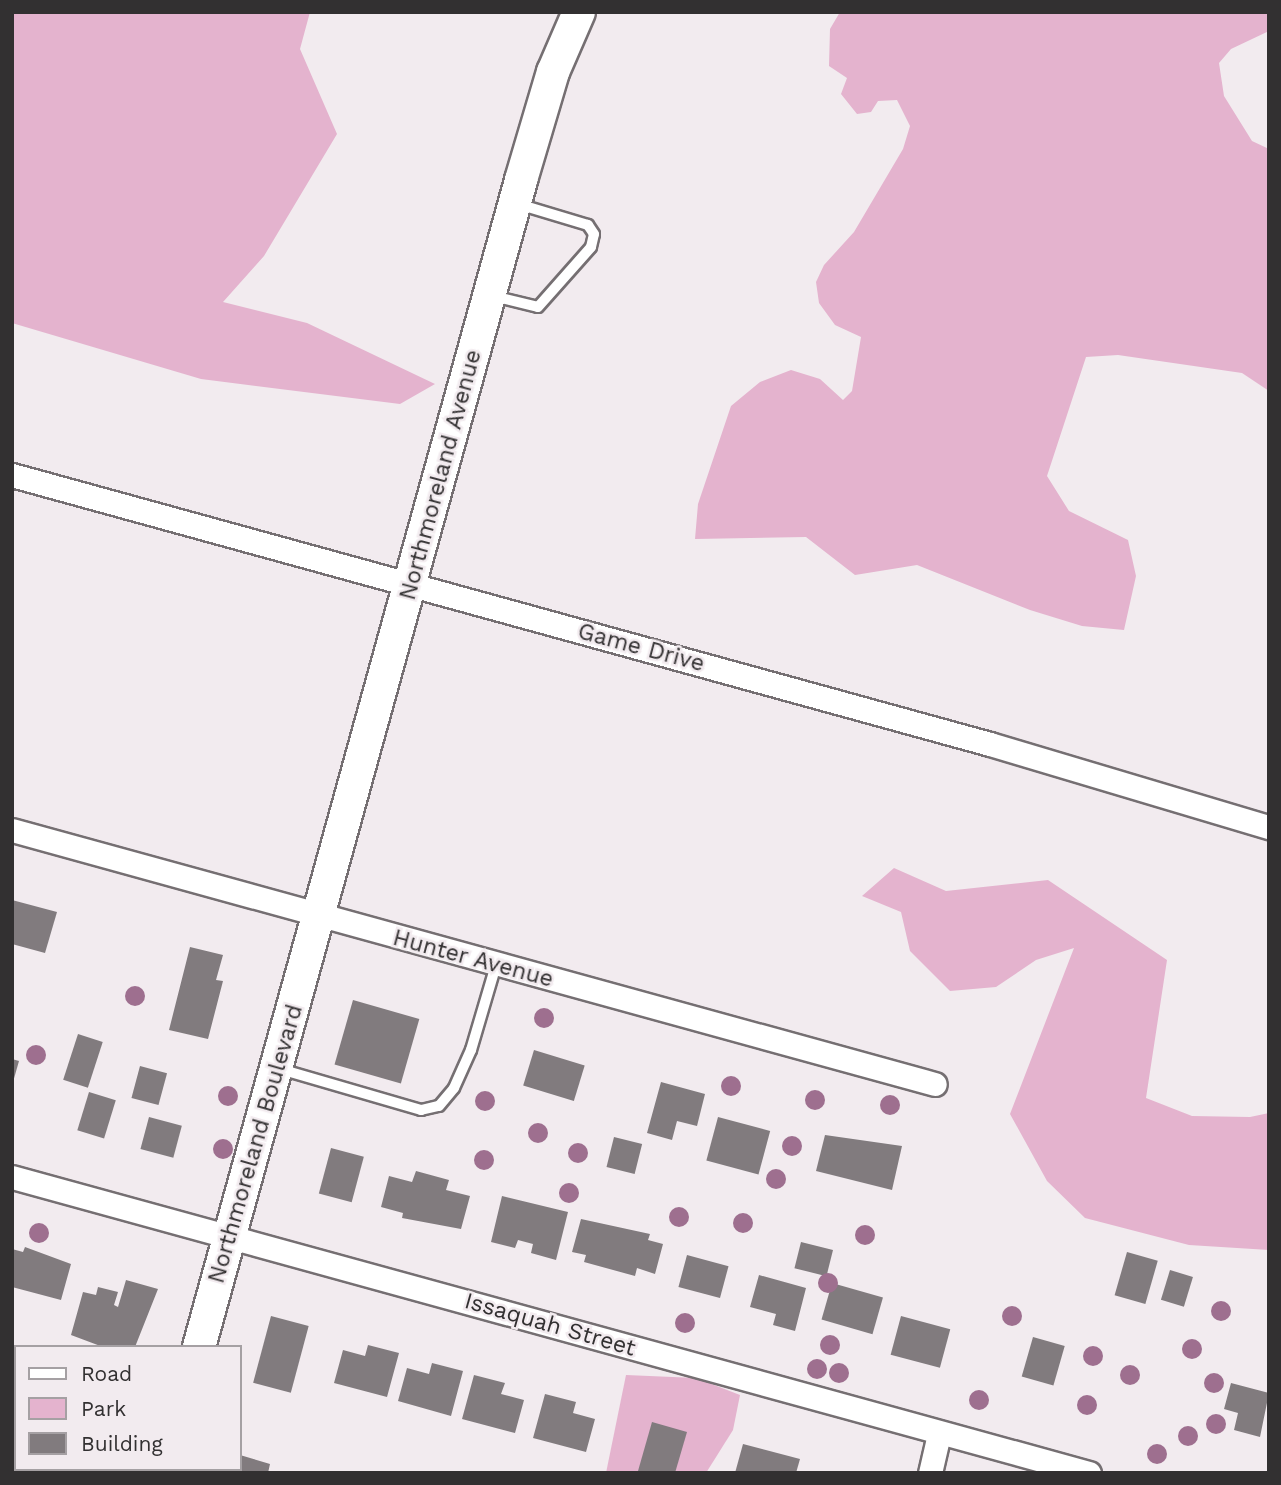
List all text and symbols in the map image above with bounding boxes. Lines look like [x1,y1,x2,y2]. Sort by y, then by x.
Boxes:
street label: Northmoreland Avenue [394,346,488,604]
street label: Game Drive [575,618,707,678]
street label: Hunter Avenue [389,924,557,994]
street label: Northmoreland Boulevard [203,1001,309,1287]
street label: Issaquah Street [461,1287,639,1363]
legend [14,1345,242,1471]
text: Road [81,1361,132,1386]
text: Park [81,1396,126,1421]
text: Building [81,1431,163,1456]

